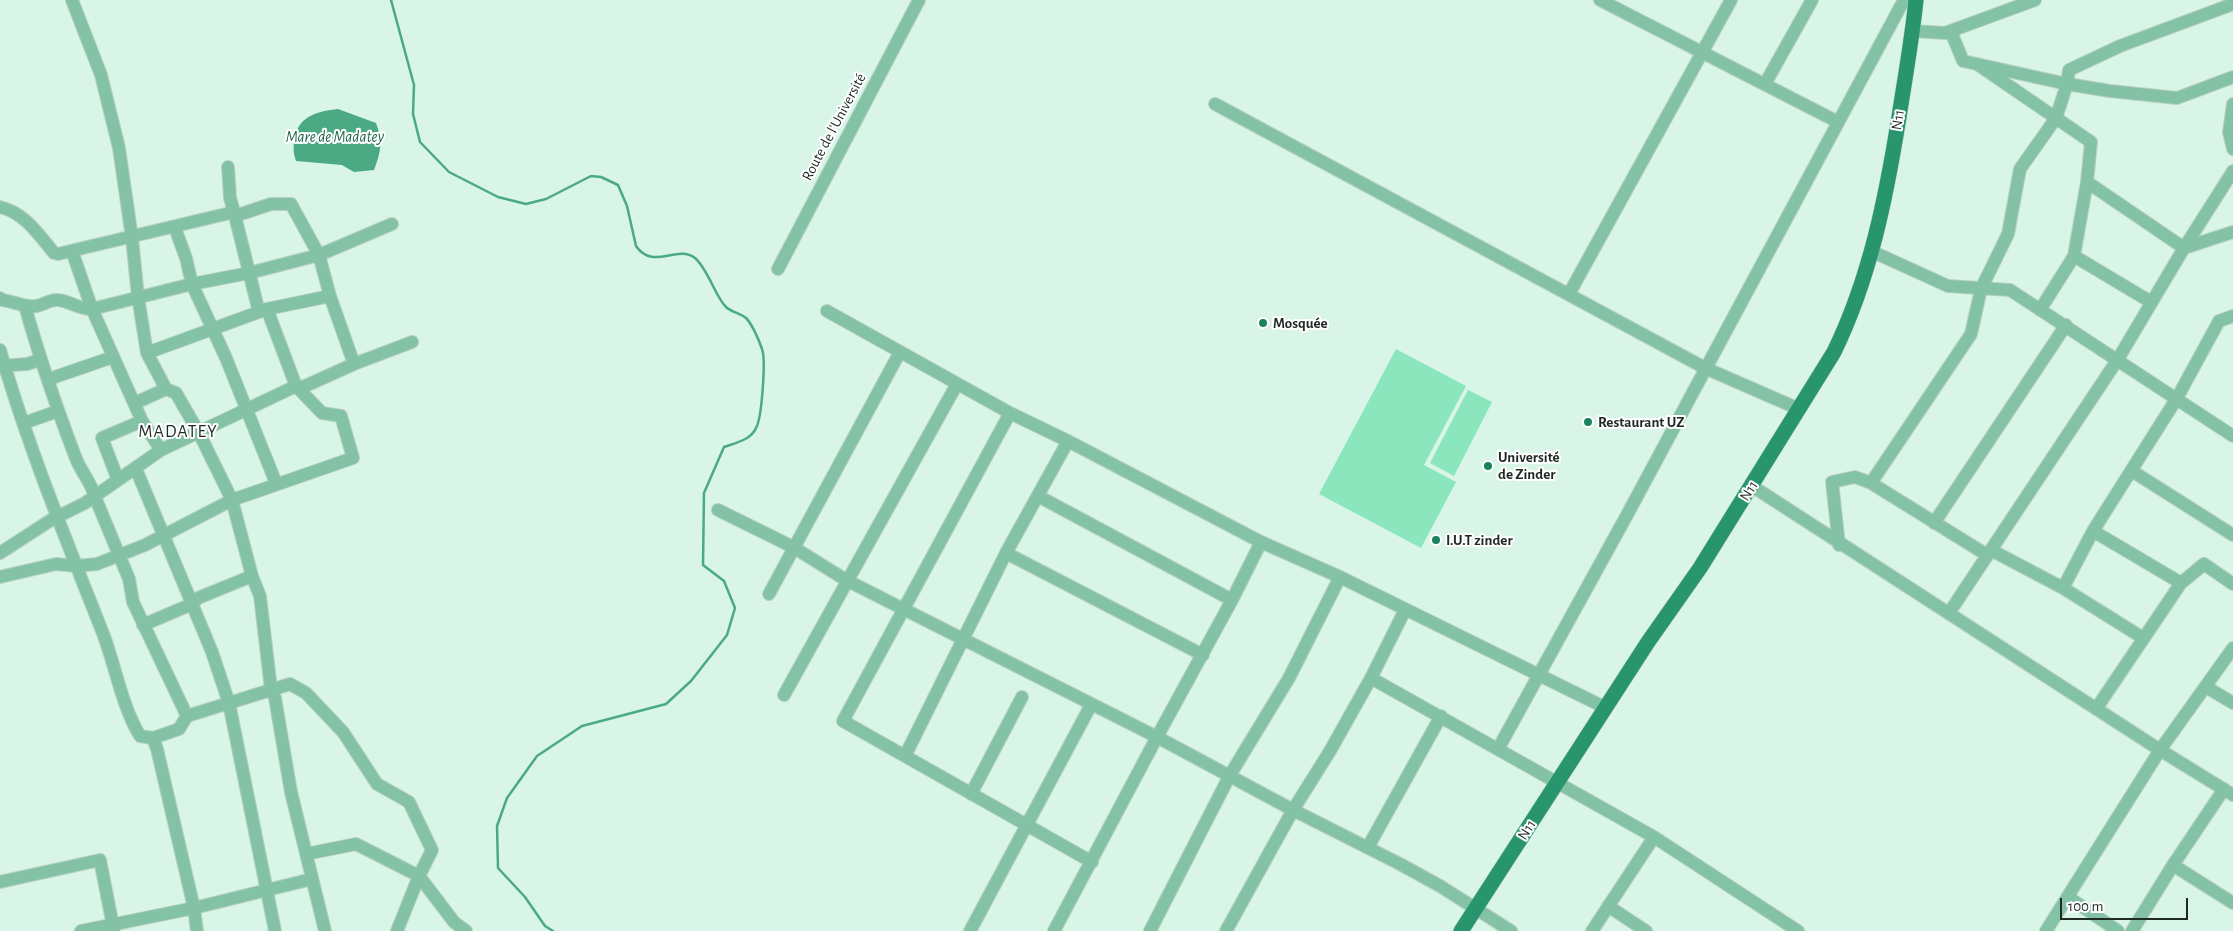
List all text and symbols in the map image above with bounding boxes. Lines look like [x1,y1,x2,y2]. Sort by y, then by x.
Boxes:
street label: Route de l'Université [798,70,870,184]
street label: N11 [1888,108,1908,132]
water label: Mare de Madatey [286,127,384,147]
place label: Mosquée [1273,314,1328,332]
marker: Mosquée [1257,317,1269,329]
place label: Restaurant UZ [1598,413,1684,431]
marker: Restaurant UZ [1582,416,1594,428]
district label: MADATEY [137,421,219,443]
place label: Université de Zinder [1498,448,1560,483]
marker: Université de Zinder [1482,460,1494,472]
street label: N11 [1736,478,1762,504]
place label: I.U.T zinder [1446,531,1513,549]
marker: I.U.T zinder [1430,534,1442,546]
street label: N11 [1514,817,1540,843]
scale bar [2063,888,2190,920]
text: 100 m [2068,899,2103,914]

